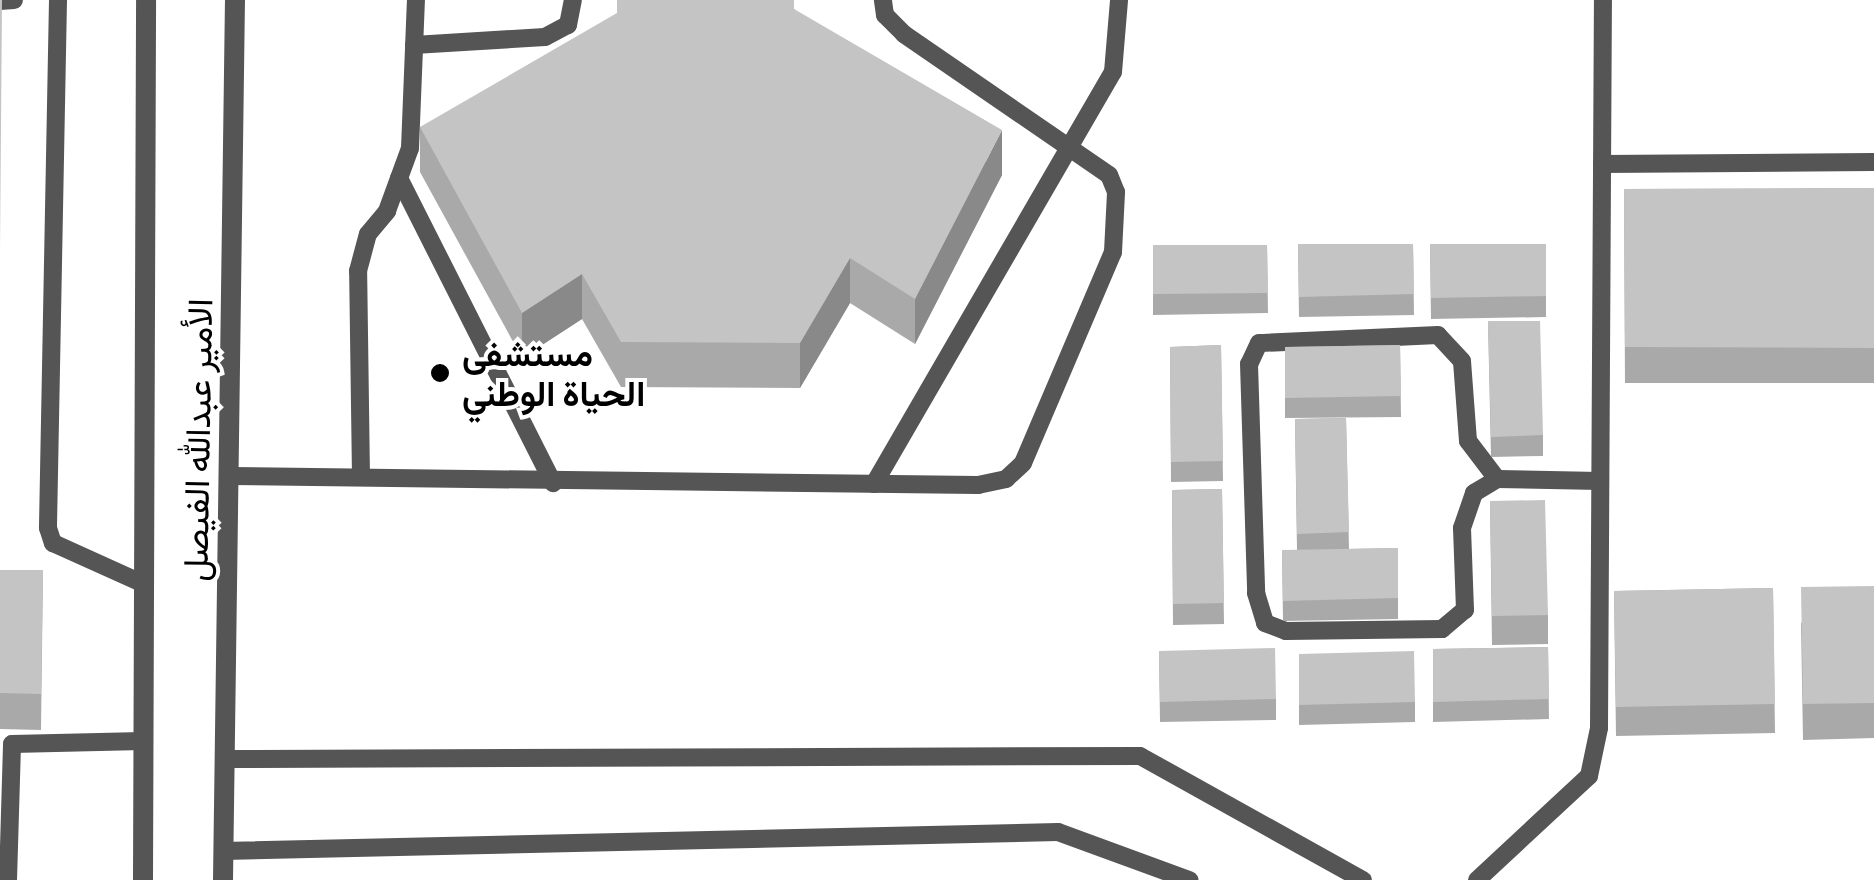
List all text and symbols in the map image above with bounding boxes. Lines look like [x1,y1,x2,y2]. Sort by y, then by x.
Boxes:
street label: الأمير عبدالله الفيصل [174,298,220,582]
place label: مستشفى الحياة الوطني [462,332,645,414]
marker: مستشفى الحياة الوطني [427,360,453,386]

